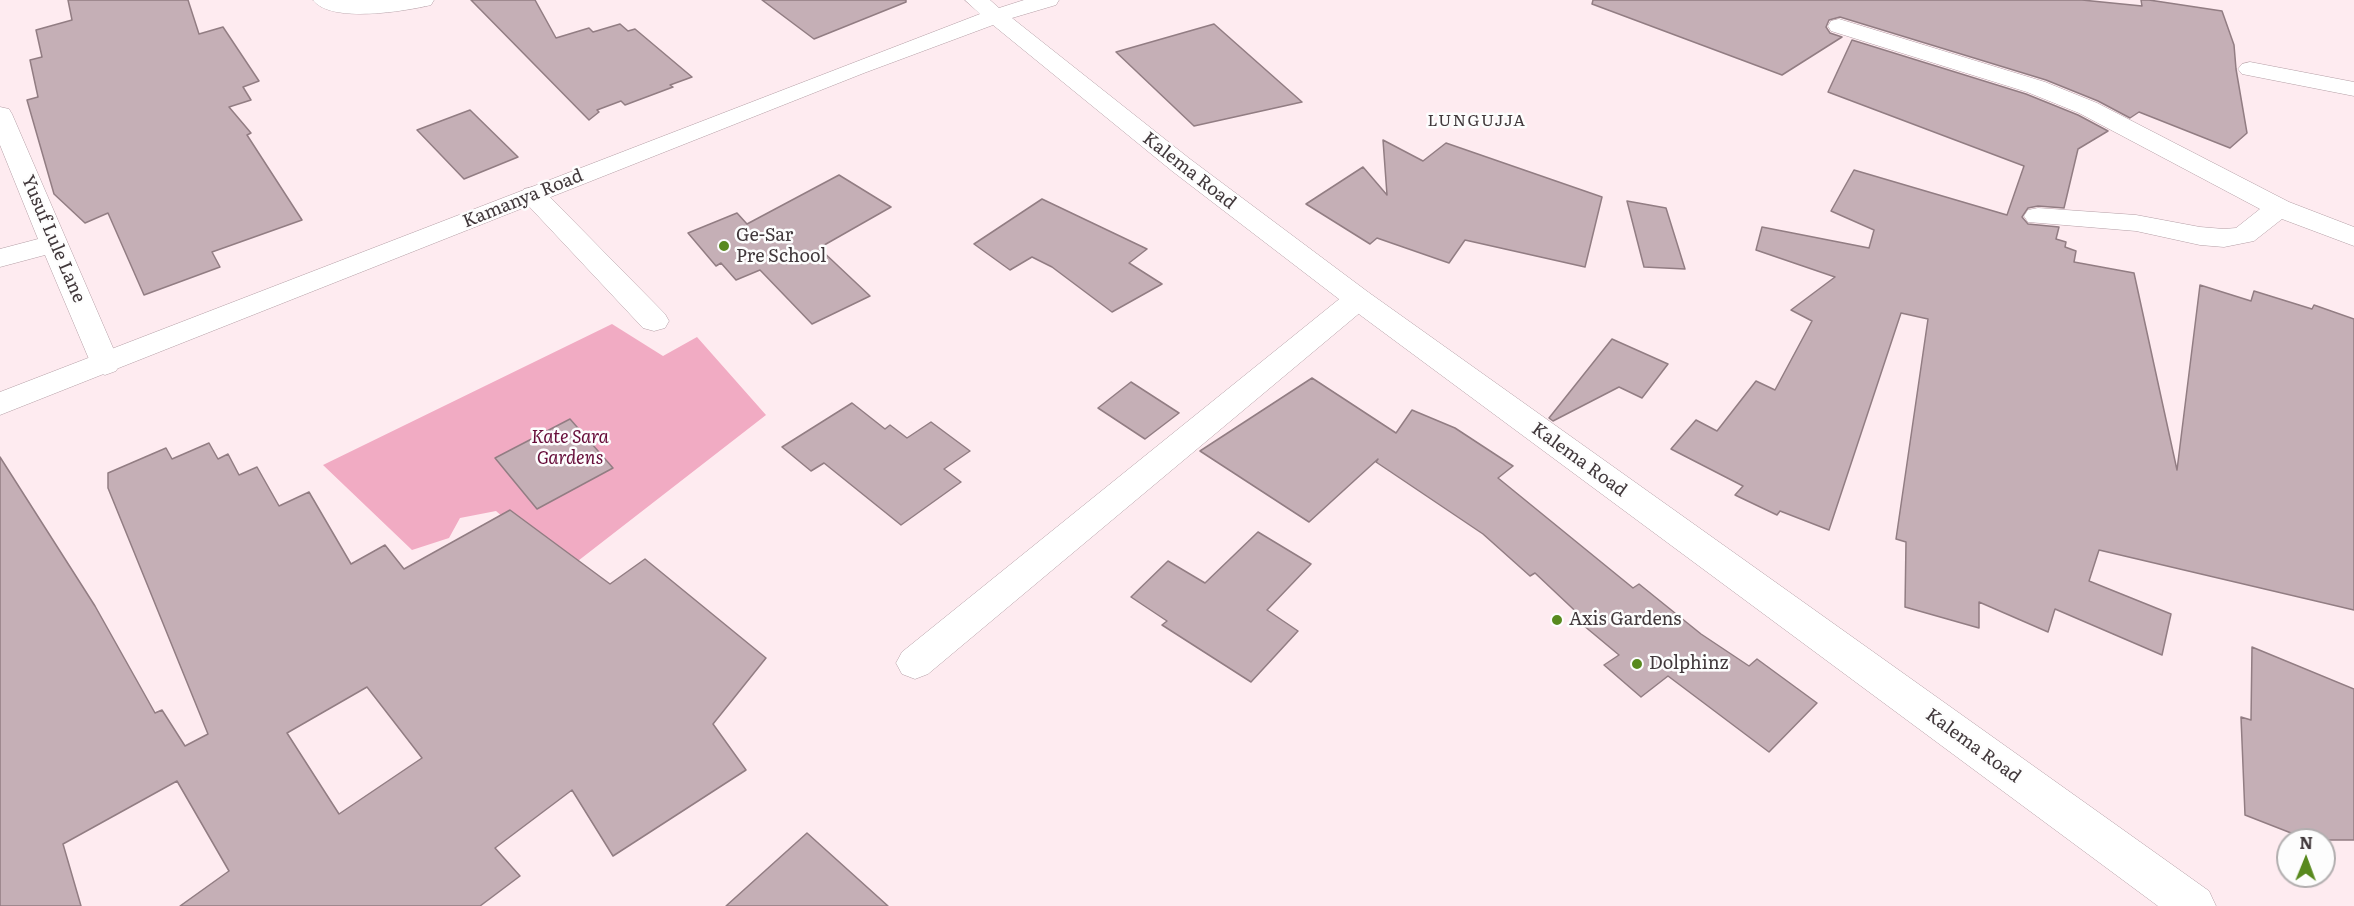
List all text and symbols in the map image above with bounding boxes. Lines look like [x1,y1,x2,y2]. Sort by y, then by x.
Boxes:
district label: LUNGUJJA [1427,111,1527,131]
street label: Kalema Road [1138,128,1240,214]
street label: Kamanya Road [460,165,586,233]
street label: Yusuf Lule Lane [16,172,90,306]
place label: Ge-Sar Pre School [736,225,826,268]
marker: Ge-Sar Pre School [717,239,731,253]
street label: Kalema Road [1527,418,1631,502]
park label: Kate Sara Gardens [531,427,609,470]
place label: Axis Gardens [1569,609,1681,631]
marker: Axis Gardens [1550,613,1564,627]
place label: Dolphinz [1649,653,1728,675]
marker: Dolphinz [1630,657,1644,671]
street label: Kalema Road [1921,704,2025,788]
north arrow [2276,828,2336,888]
text: N [2299,830,2313,854]

